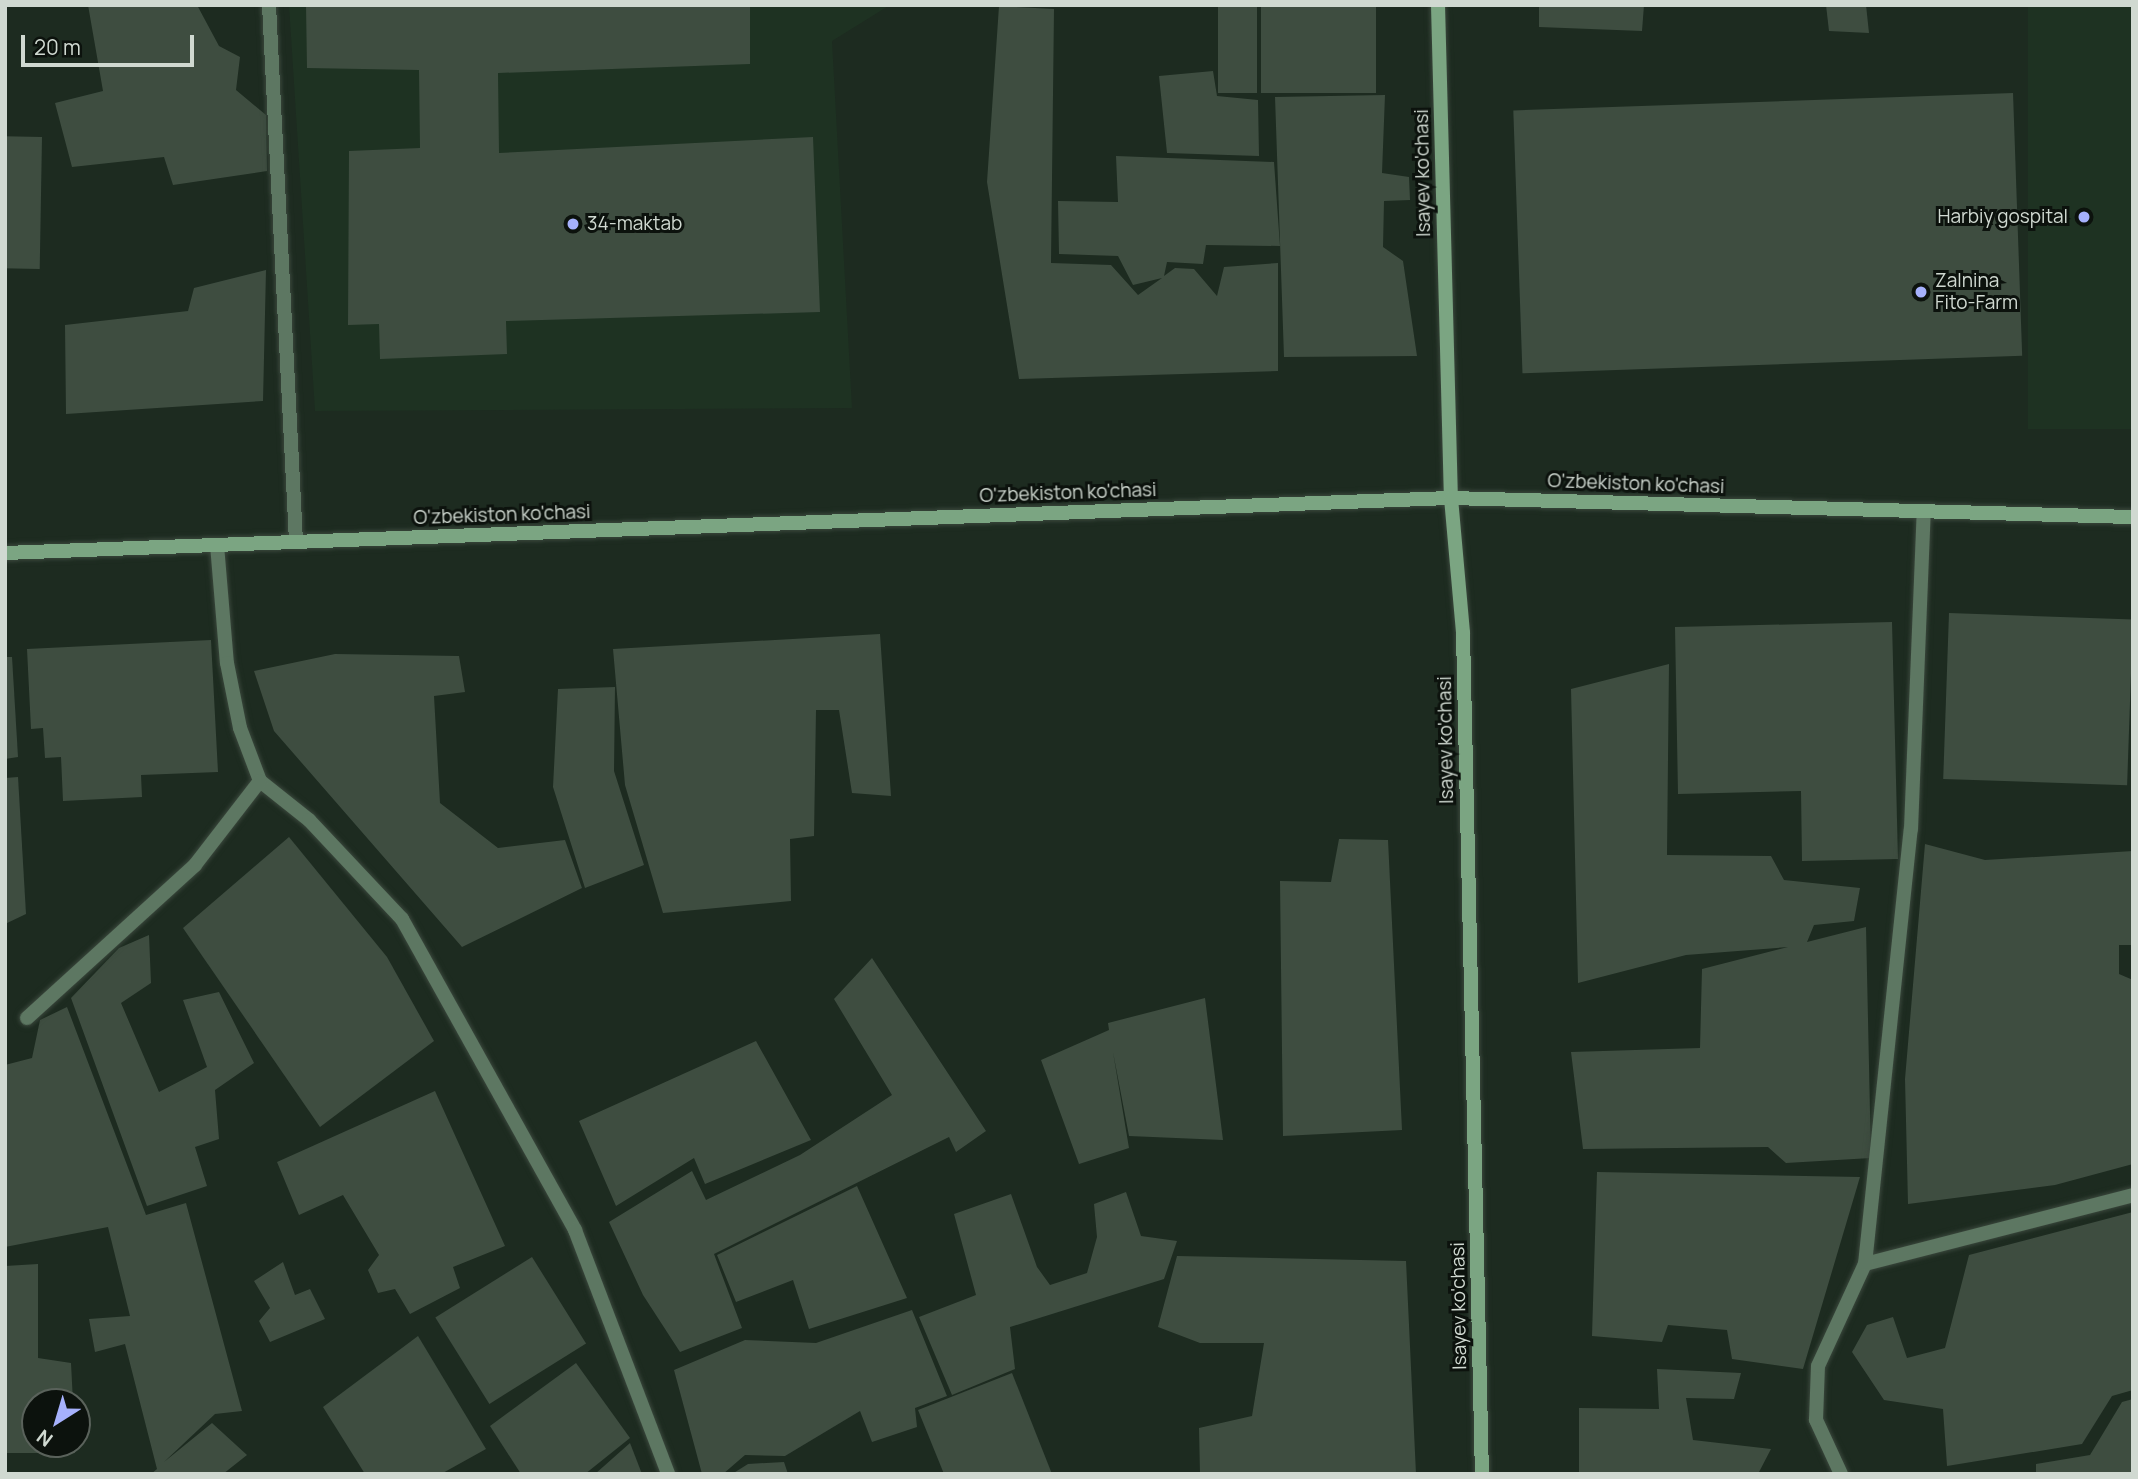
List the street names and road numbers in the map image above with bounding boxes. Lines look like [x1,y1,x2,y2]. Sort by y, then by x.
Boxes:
street label: Isayev ko'chasi [1410,109,1436,237]
street label: O'zbekiston ko'chasi [1547,470,1725,498]
street label: O'zbekiston ko'chasi [979,479,1157,507]
street label: O'zbekiston ko'chasi [413,501,591,529]
street label: Isayev ko'chasi [1433,676,1459,804]
street label: Isayev ko'chasi [1446,1242,1472,1370]

